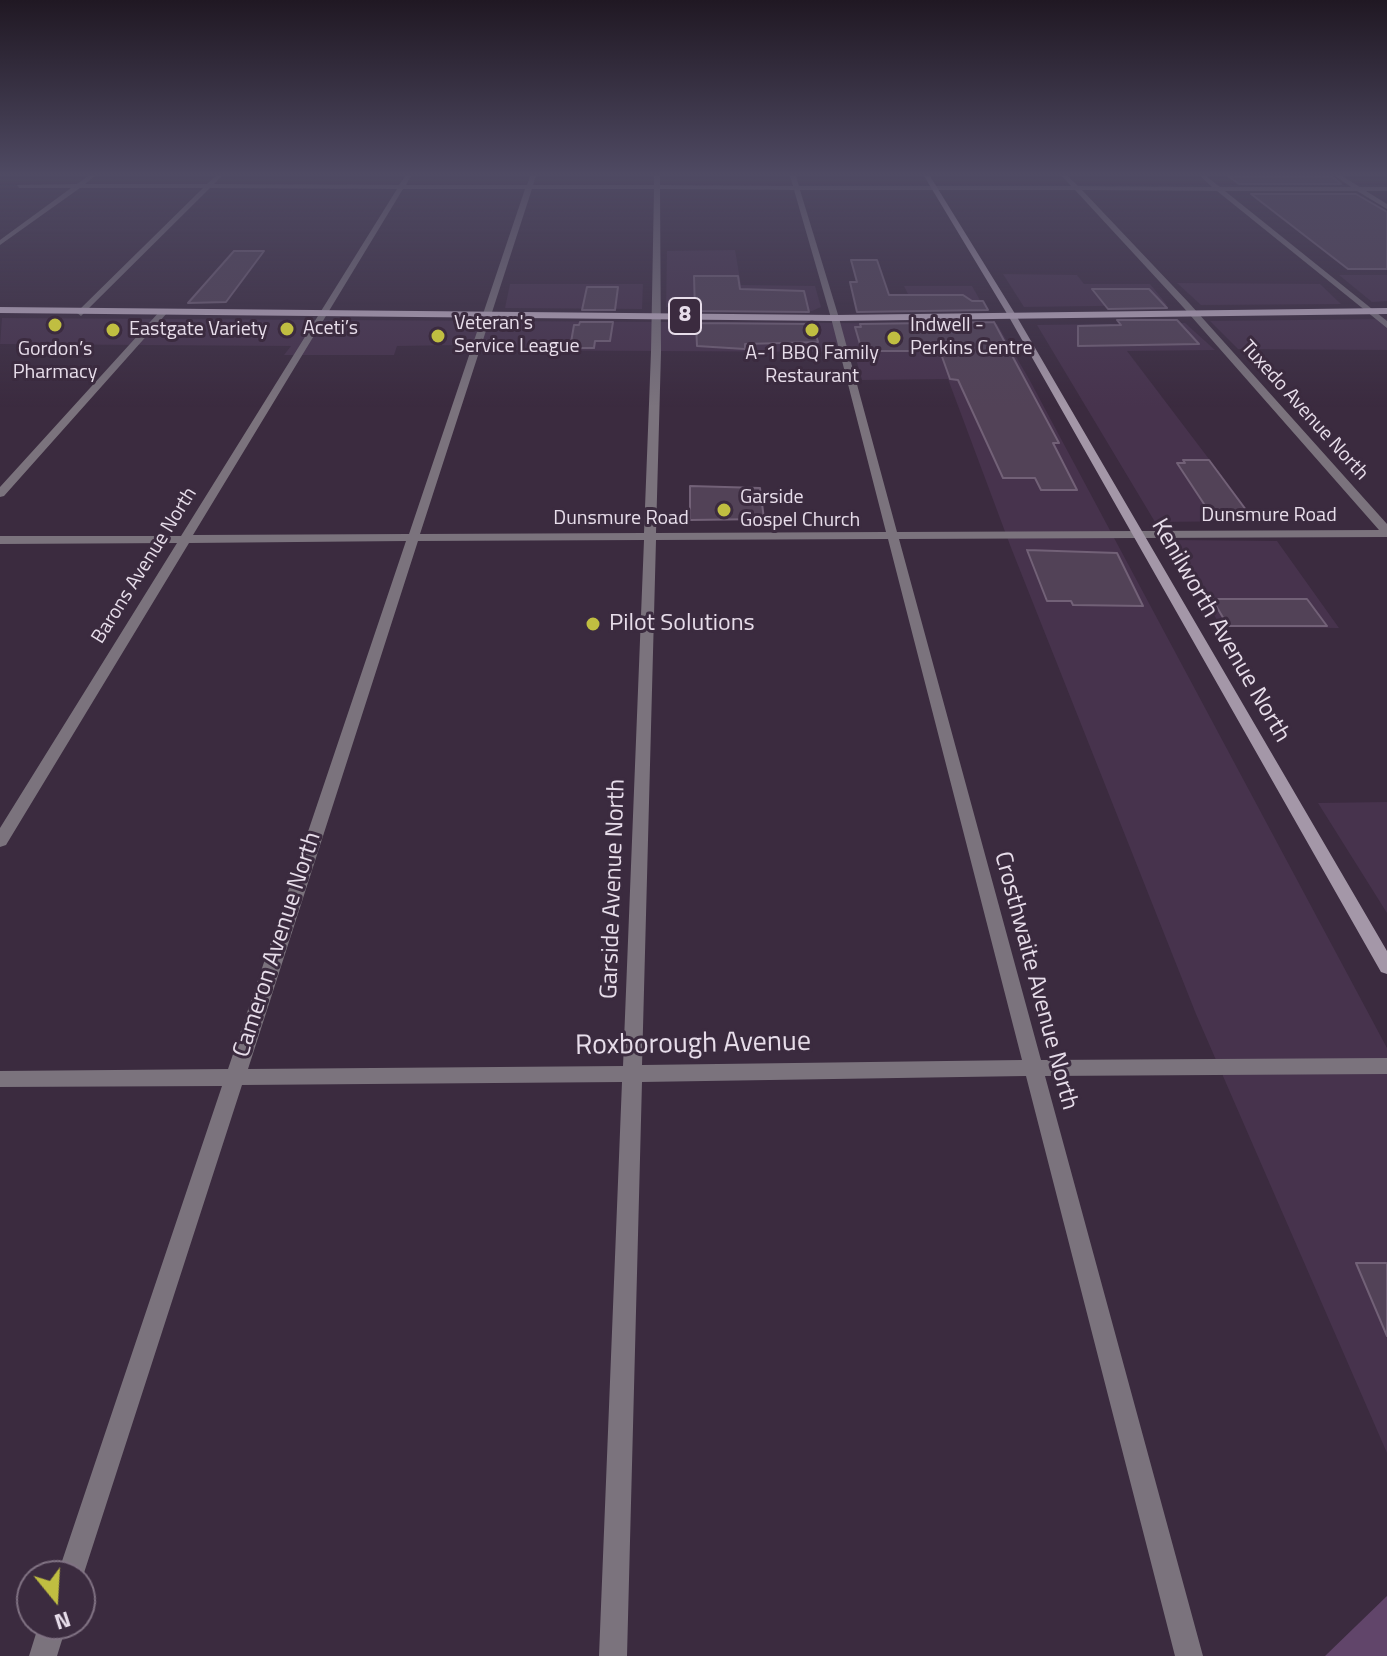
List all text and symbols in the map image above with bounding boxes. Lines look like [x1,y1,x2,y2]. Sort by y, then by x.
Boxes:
road number: 8 [669,298,701,334]
place label: Veteran's Service League [454,312,580,359]
place label: Indwell - Perkins Centre [910,314,1032,361]
marker: Gordon’s Pharmacy [46,316,64,334]
place label: Aceti’s [303,317,358,341]
place label: Eastgate Variety [129,318,267,342]
marker: Aceti’s [278,320,296,338]
marker: Eastgate Variety [104,321,122,339]
marker: A-1 BBQ Family Restaurant [803,321,821,339]
marker: Veteran's Service League [429,327,447,345]
marker: Indwell - Perkins Centre [885,329,903,347]
street label: Tuxedo Avenue North [1235,336,1373,486]
place label: Gordon’s Pharmacy [13,338,97,385]
place label: A-1 BBQ Family Restaurant [745,342,879,389]
street label: Barons Avenue North [87,483,203,649]
place label: Garside Gospel Church [740,486,860,533]
marker: Garside Gospel Church [715,501,733,519]
street label: Dunsmure Road [1201,504,1337,528]
street label: Dunsmure Road [553,507,689,531]
street label: Kenilworth Avenue North [1144,514,1296,748]
place label: Pilot Solutions [609,610,755,638]
marker: Pilot Solutions [584,615,602,633]
street label: Garside Avenue North [596,778,632,1000]
street label: Cameron Avenue North [228,829,328,1061]
street label: Crosthwaite Avenue North [987,849,1083,1113]
street label: Roxborough Avenue [575,1026,811,1064]
north arrow [16,1560,96,1640]
text: N [50,1602,75,1639]

